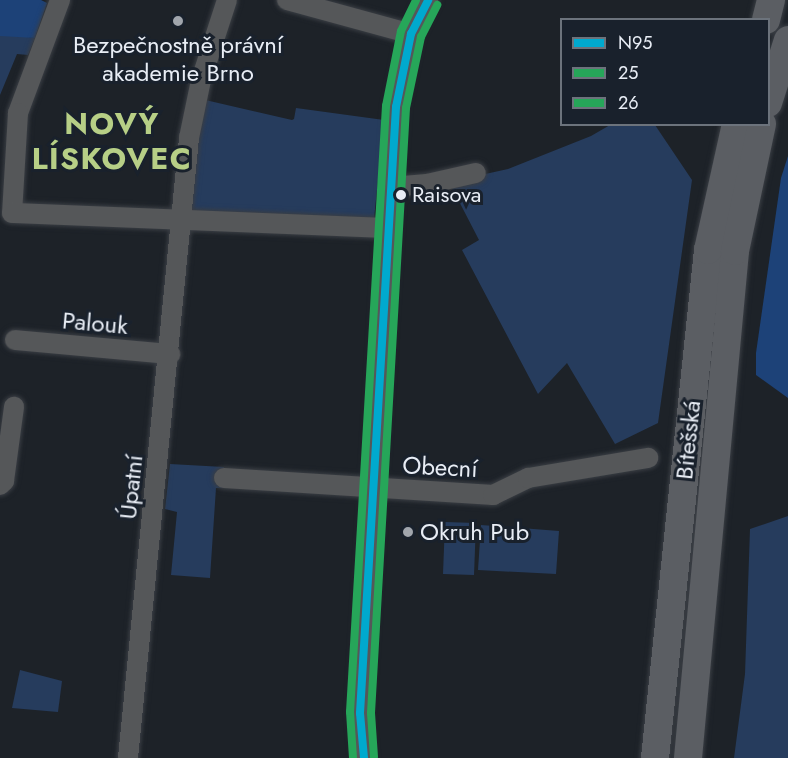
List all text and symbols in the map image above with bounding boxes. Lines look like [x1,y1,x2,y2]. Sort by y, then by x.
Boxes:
marker: Bezpečnostně právní akademie Brno [171,14,185,28]
legend [560,18,770,126]
text: N95 [618,30,652,56]
place label: Bezpečnostně právní akademie Brno [73,31,283,87]
text: 25 [618,60,638,86]
text: 26 [618,90,639,116]
district label: NOVÝ LÍSKOVEC [32,106,192,176]
place label: Raisova [412,182,481,208]
marker: Raisova [395,189,407,201]
street label: Palouk [61,306,129,340]
street label: Bítešská [670,399,706,481]
street label: Obecní [402,451,478,483]
street label: Úpatní [113,453,149,521]
place label: Okruh Pub [420,518,529,546]
marker: Okruh Pub [401,525,415,539]

